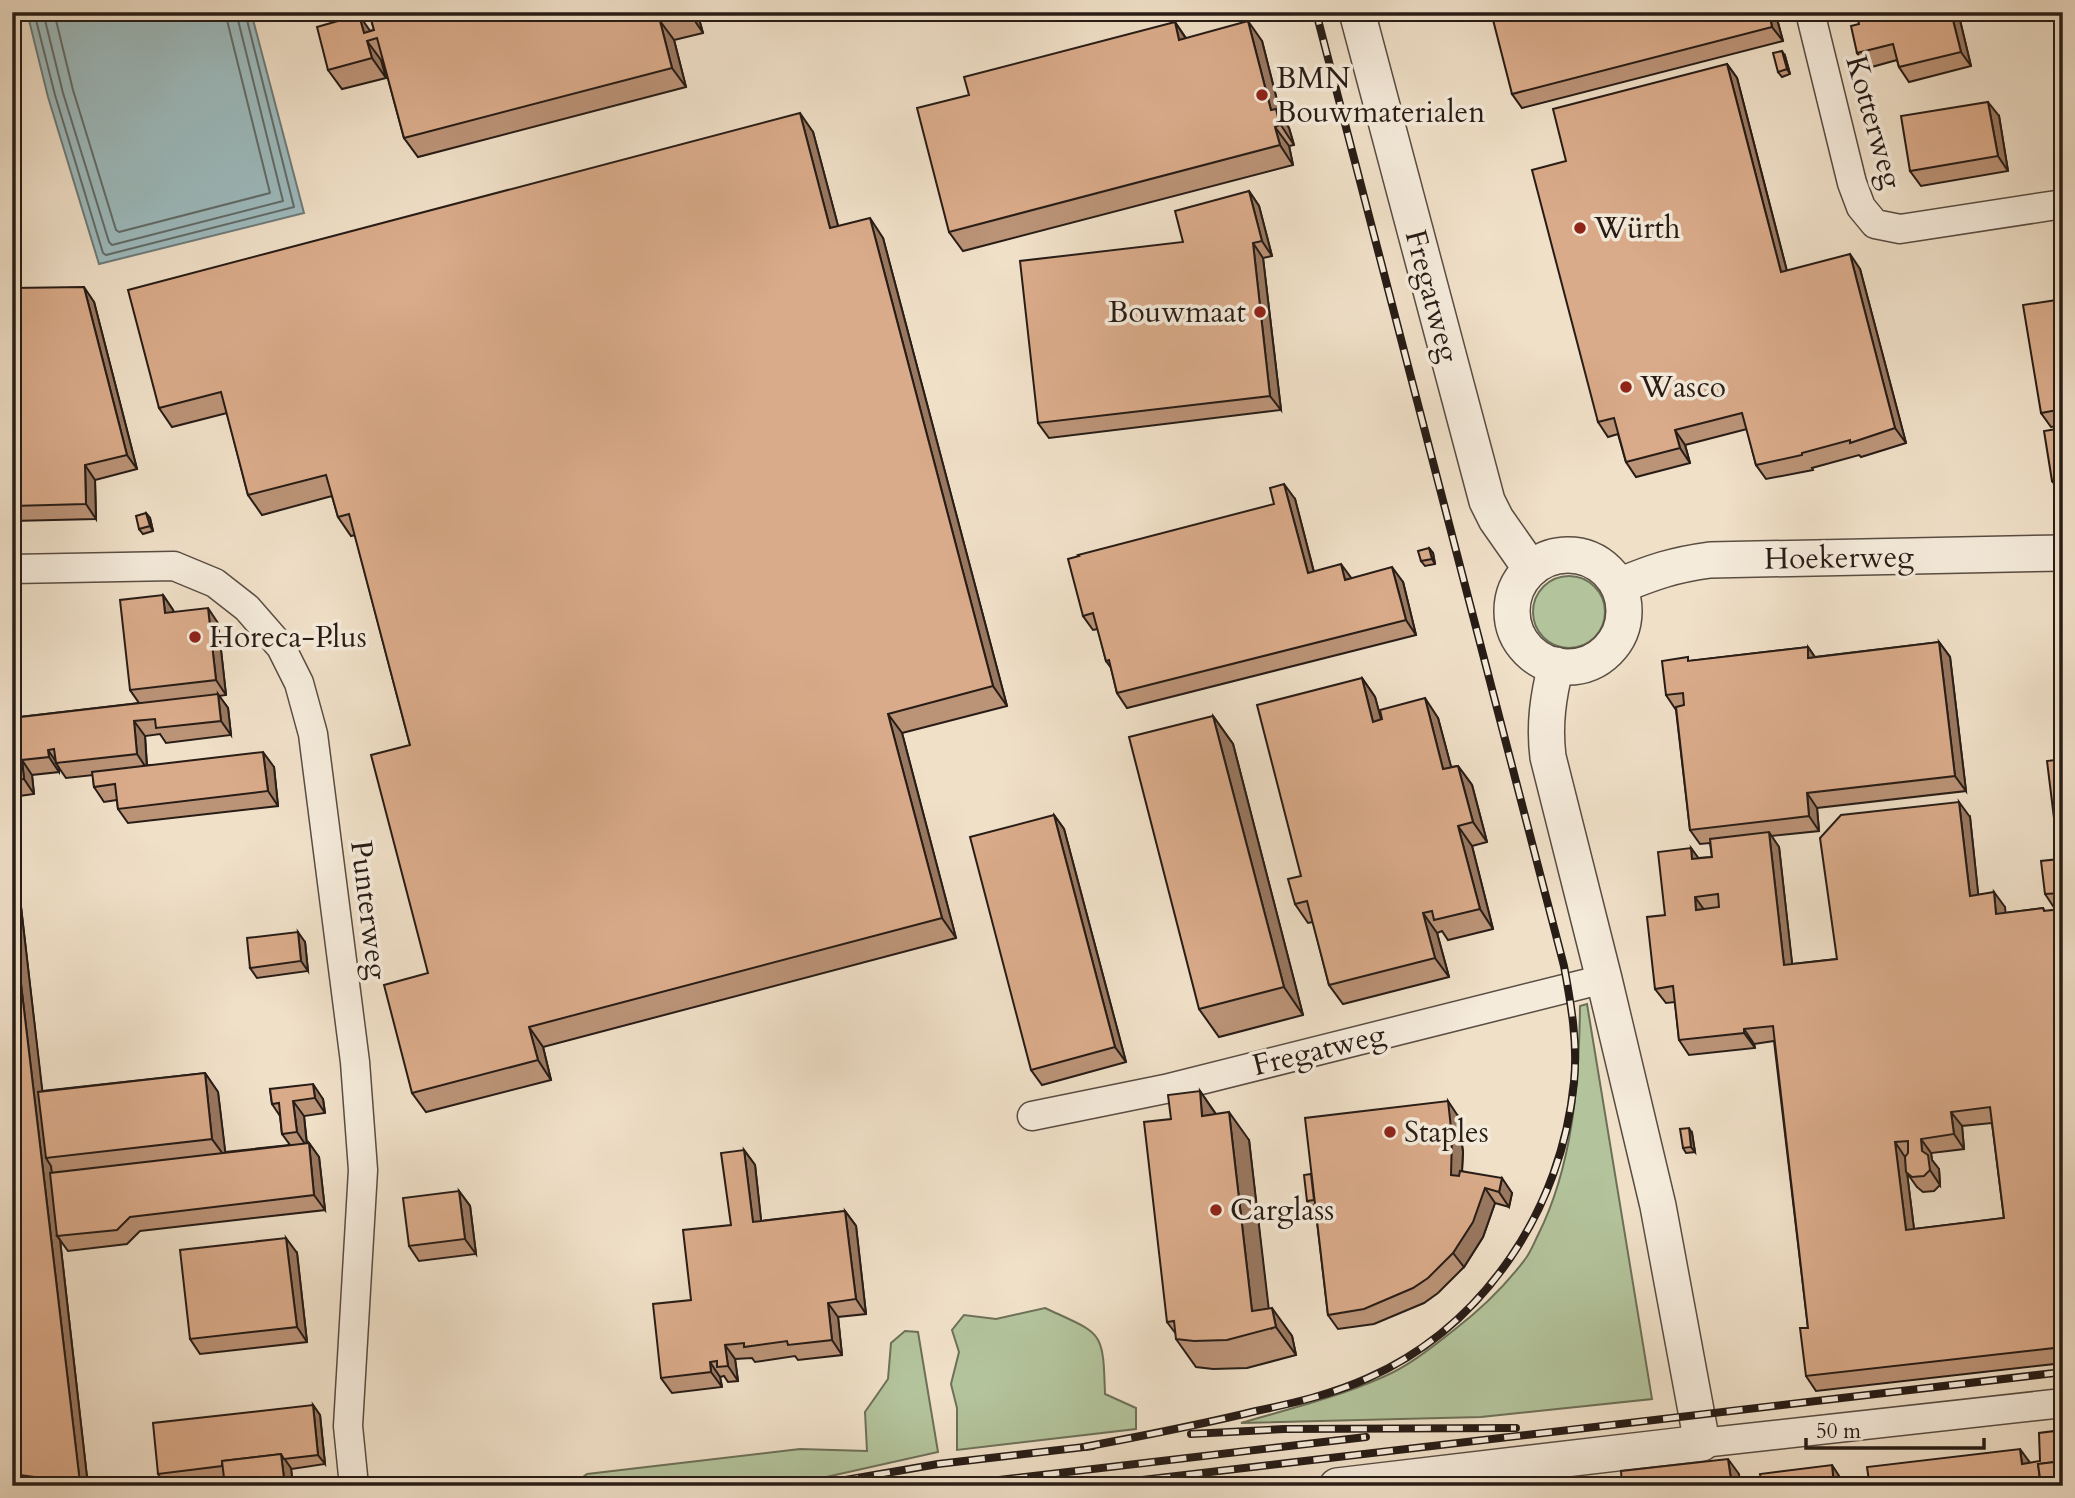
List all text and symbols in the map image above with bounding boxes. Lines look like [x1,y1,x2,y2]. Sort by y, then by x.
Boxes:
street label: Kotterweg [1835,51,1913,193]
place label: BMN Bouwmaterialen [1276,58,1485,133]
marker: BMN Bouwmaterialen [1254,87,1270,103]
place label: Würth [1593,208,1681,249]
marker: Würth [1572,220,1588,236]
street label: Fregatweg [1395,225,1469,367]
place label: Bouwmaat [1108,292,1247,333]
marker: Bouwmaat [1252,304,1268,320]
place label: Wasco [1639,367,1726,408]
marker: Wasco [1618,379,1634,395]
street label: Hoekerweg [1764,536,1915,580]
place label: Horeca-Plus [209,617,367,658]
marker: Horeca-Plus [187,629,203,645]
street label: Punterweg [340,838,398,982]
street label: Fregatweg [1248,1014,1390,1086]
place label: Staples [1404,1112,1489,1153]
marker: Staples [1382,1124,1398,1140]
place label: Carglass [1230,1190,1334,1231]
marker: Carglass [1208,1202,1224,1218]
scale bar [1806,1407,1984,1451]
text: 50 m [1816,1417,1861,1446]

